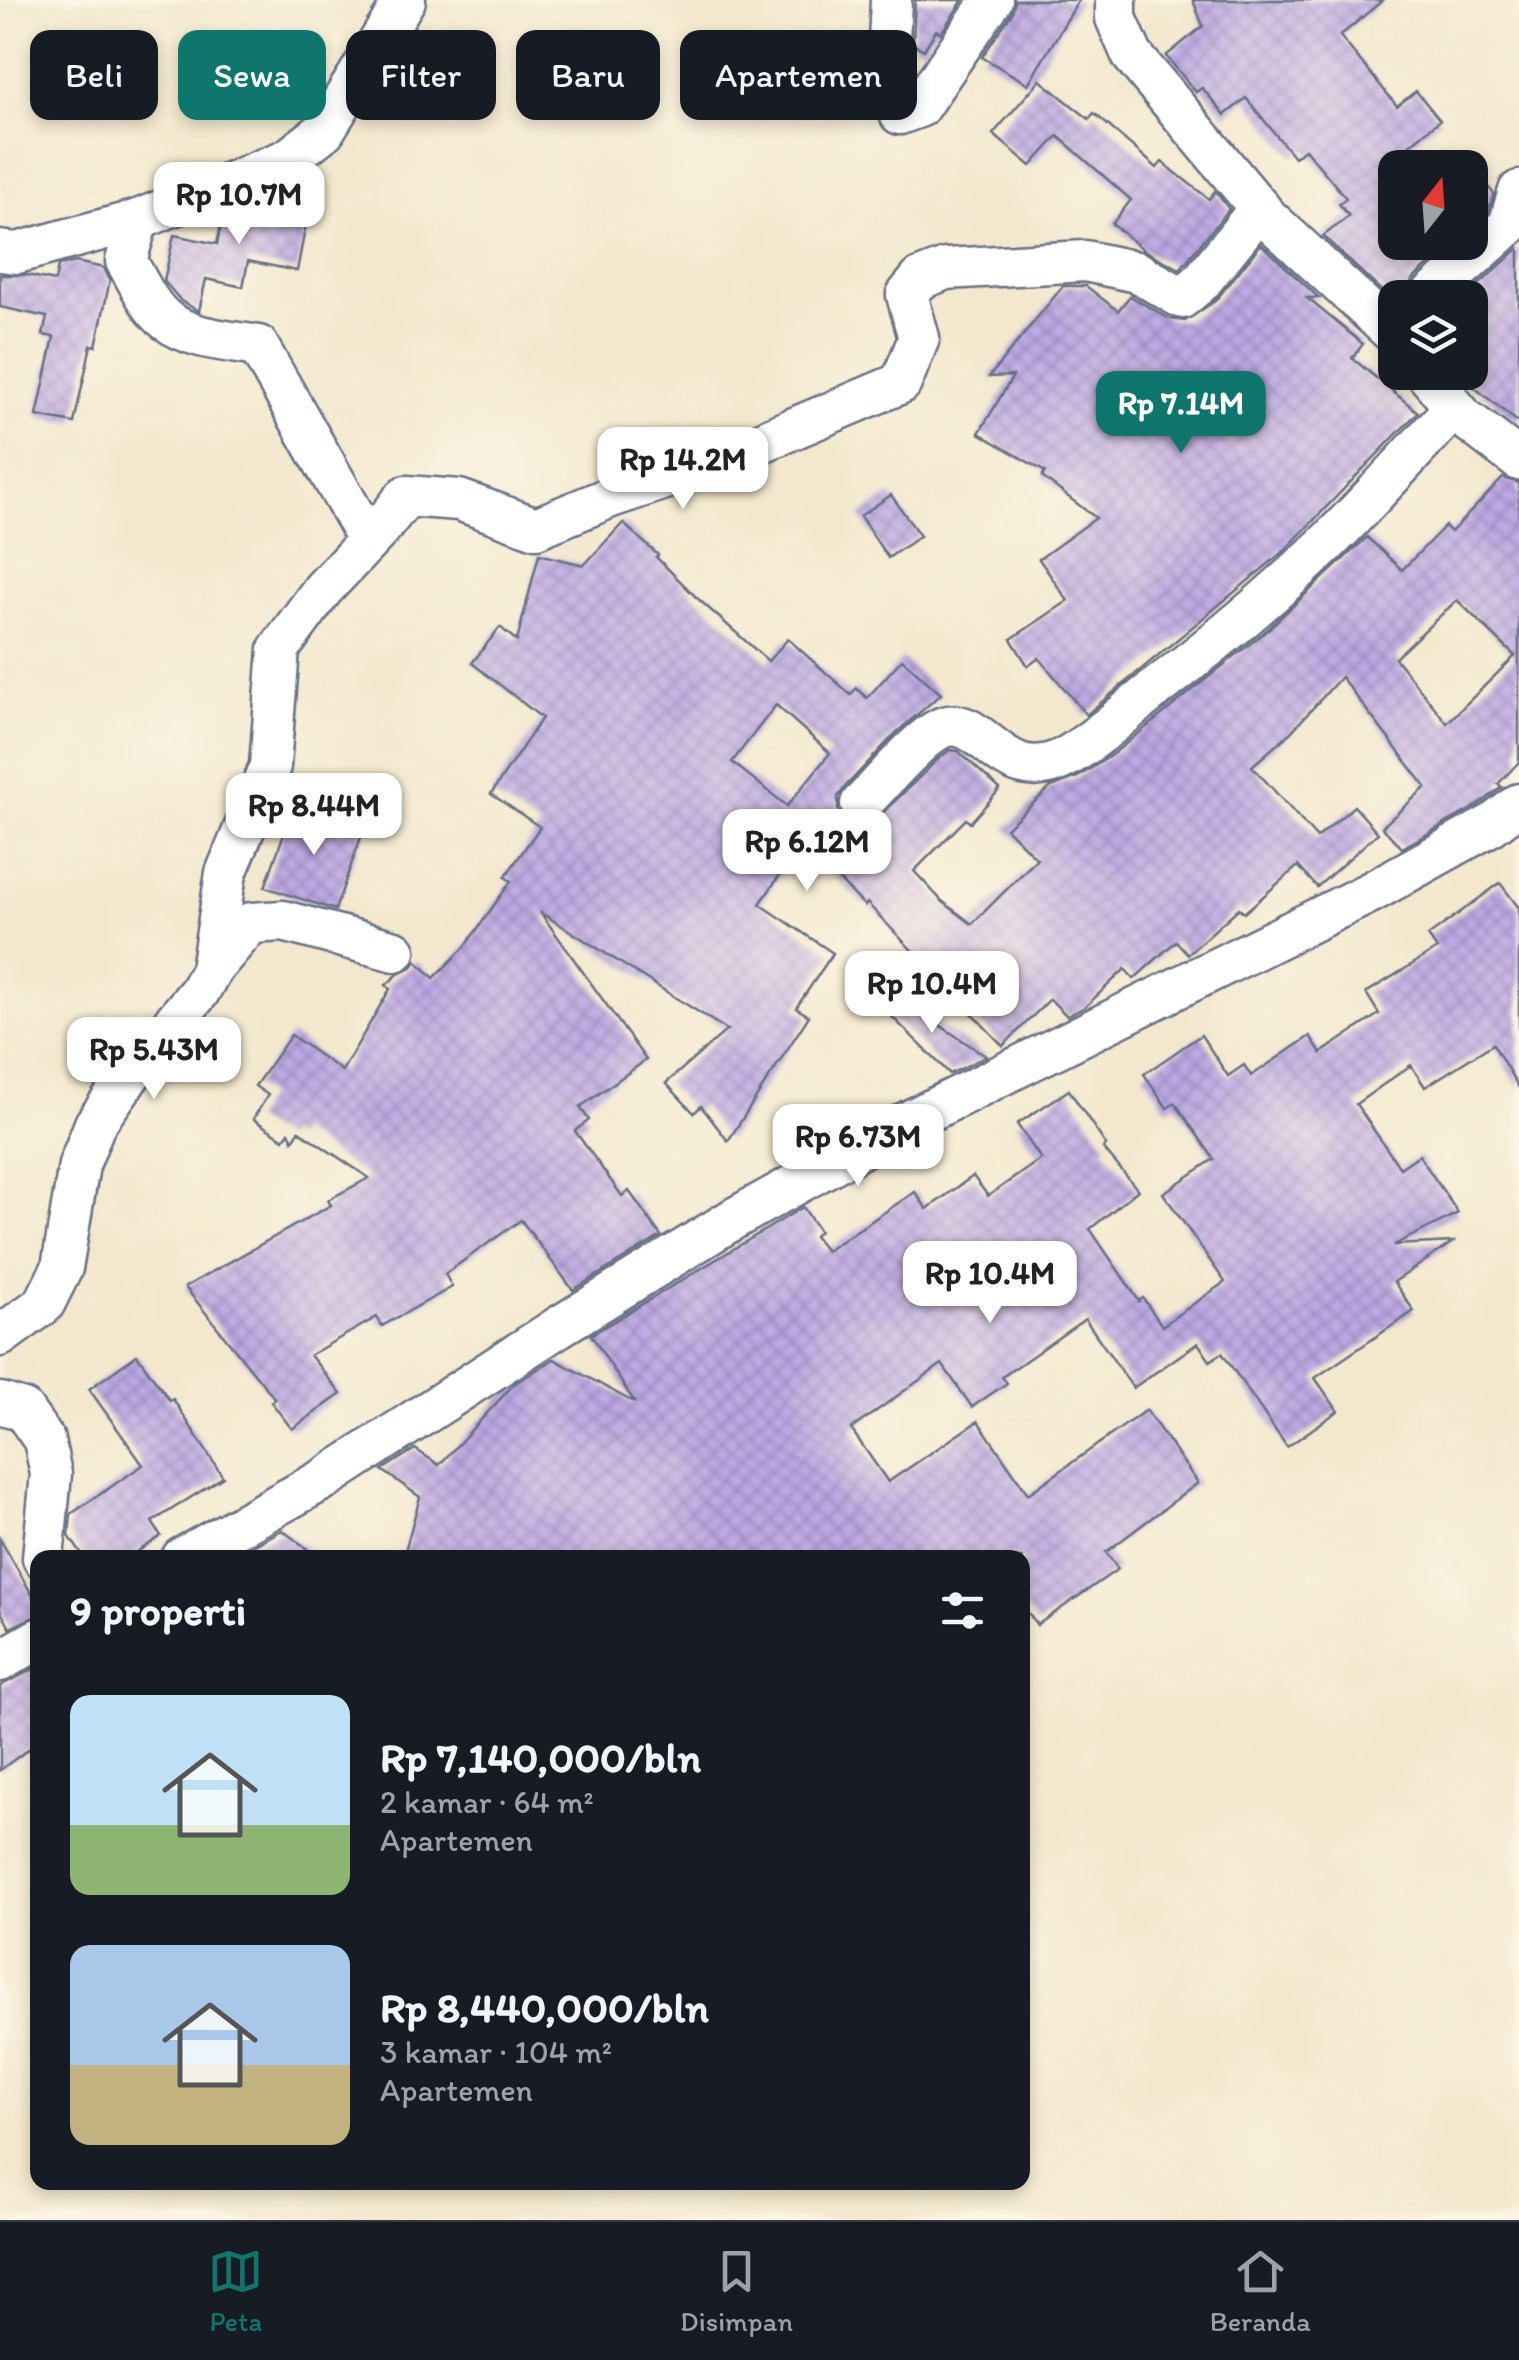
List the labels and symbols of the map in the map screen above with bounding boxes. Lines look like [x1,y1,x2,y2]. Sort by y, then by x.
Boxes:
north arrow [1378,150,1488,260]
pin: Rp 10.7M [136,162,342,247]
pin: Rp 7.14M [1078,371,1284,456]
pin: Rp 14.2M [580,427,786,512]
pin: Rp 8.44M [211,773,417,858]
pin: Rp 6.12M [704,809,910,894]
pin: Rp 10.4M [829,951,1035,1036]
pin: Rp 5.43M [51,1017,257,1102]
pin: Rp 6.73M [755,1104,961,1189]
pin: Rp 10.4M [887,1241,1093,1326]

